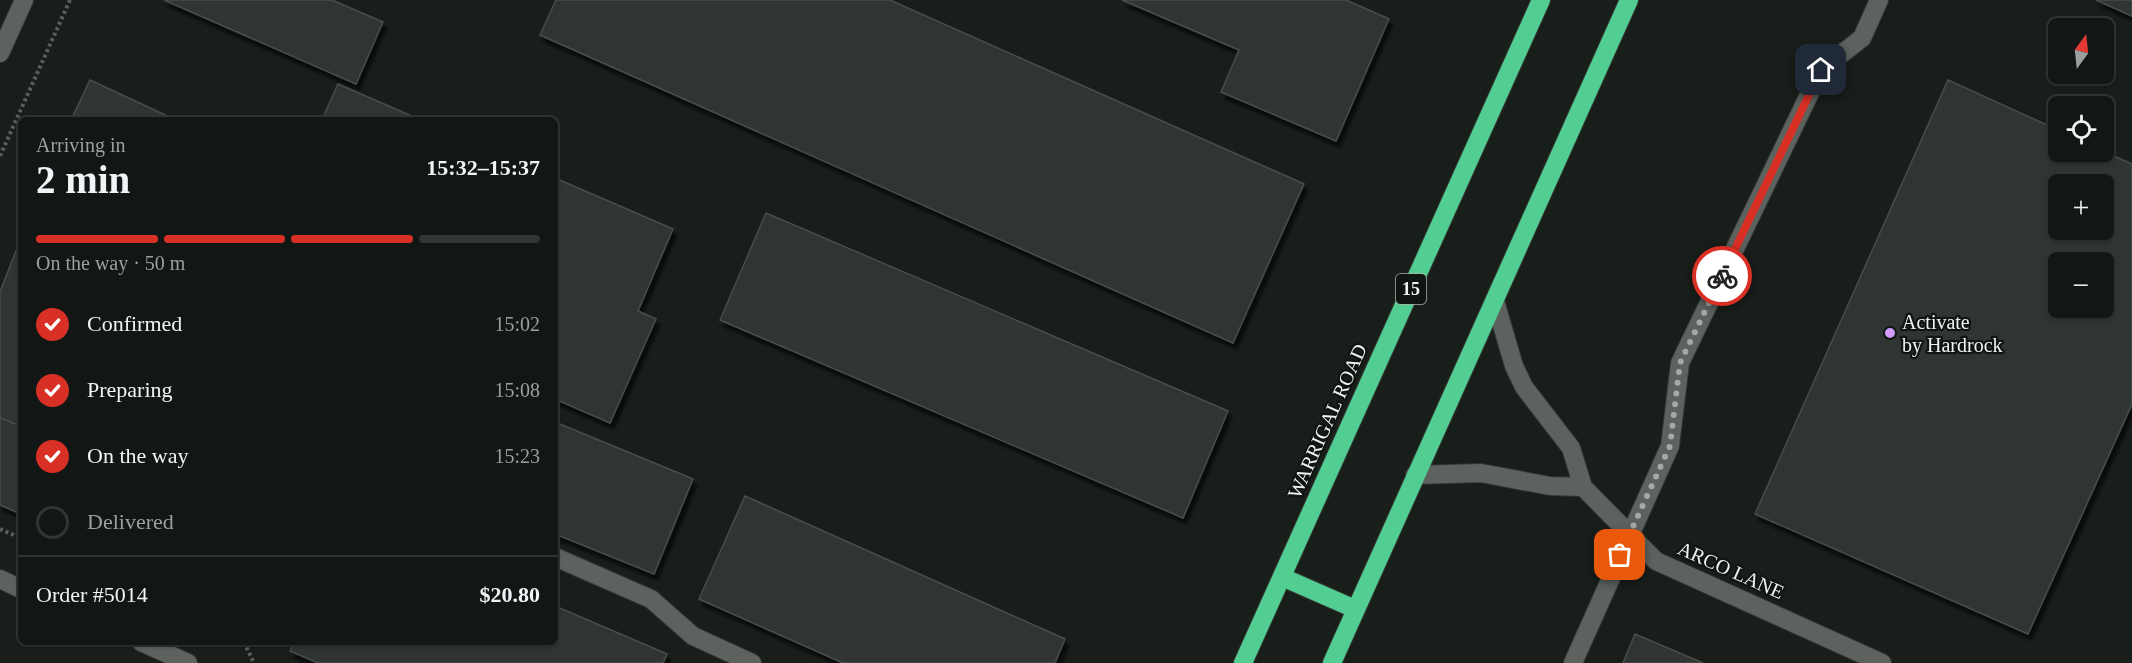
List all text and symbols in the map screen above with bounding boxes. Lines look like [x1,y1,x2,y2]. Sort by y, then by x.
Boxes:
north arrow [2048,18,2114,84]
map controls [2048,18,2114,318]
pin [1795,44,1846,95]
icon: home [1804,53,1837,86]
button: locate [2048,96,2114,162]
text: Arriving in [36,134,125,156]
text: 15:32–15:37 [426,155,540,180]
text: 2 min [36,158,130,201]
button: + [2048,174,2114,240]
courier [1692,246,1752,306]
text: On the way · 50 m [36,252,185,274]
button: − [2048,252,2114,318]
icon: bike [1706,260,1739,293]
road number: 15 [1396,274,1426,304]
icon: check [36,308,69,341]
text: Confirmed [87,311,182,336]
place label: Activate by Hardrock [1902,311,2003,357]
text: 15:02 [494,313,540,335]
marker: Activate by Hardrock [1883,326,1897,340]
street label: WARRIGAL ROAD [1283,340,1371,502]
icon: check [36,374,69,407]
text: Preparing [87,377,173,402]
text: 15:08 [494,379,540,401]
icon: check [36,440,69,473]
text: On the way [87,443,188,468]
text: 15:23 [494,445,540,467]
text: Delivered [87,509,174,534]
pin [1594,529,1645,580]
street label: ARCO LANE [1675,537,1787,603]
icon: bag [1603,538,1636,571]
text: Order #5014 [36,582,148,607]
text: $20.80 [480,582,540,607]

